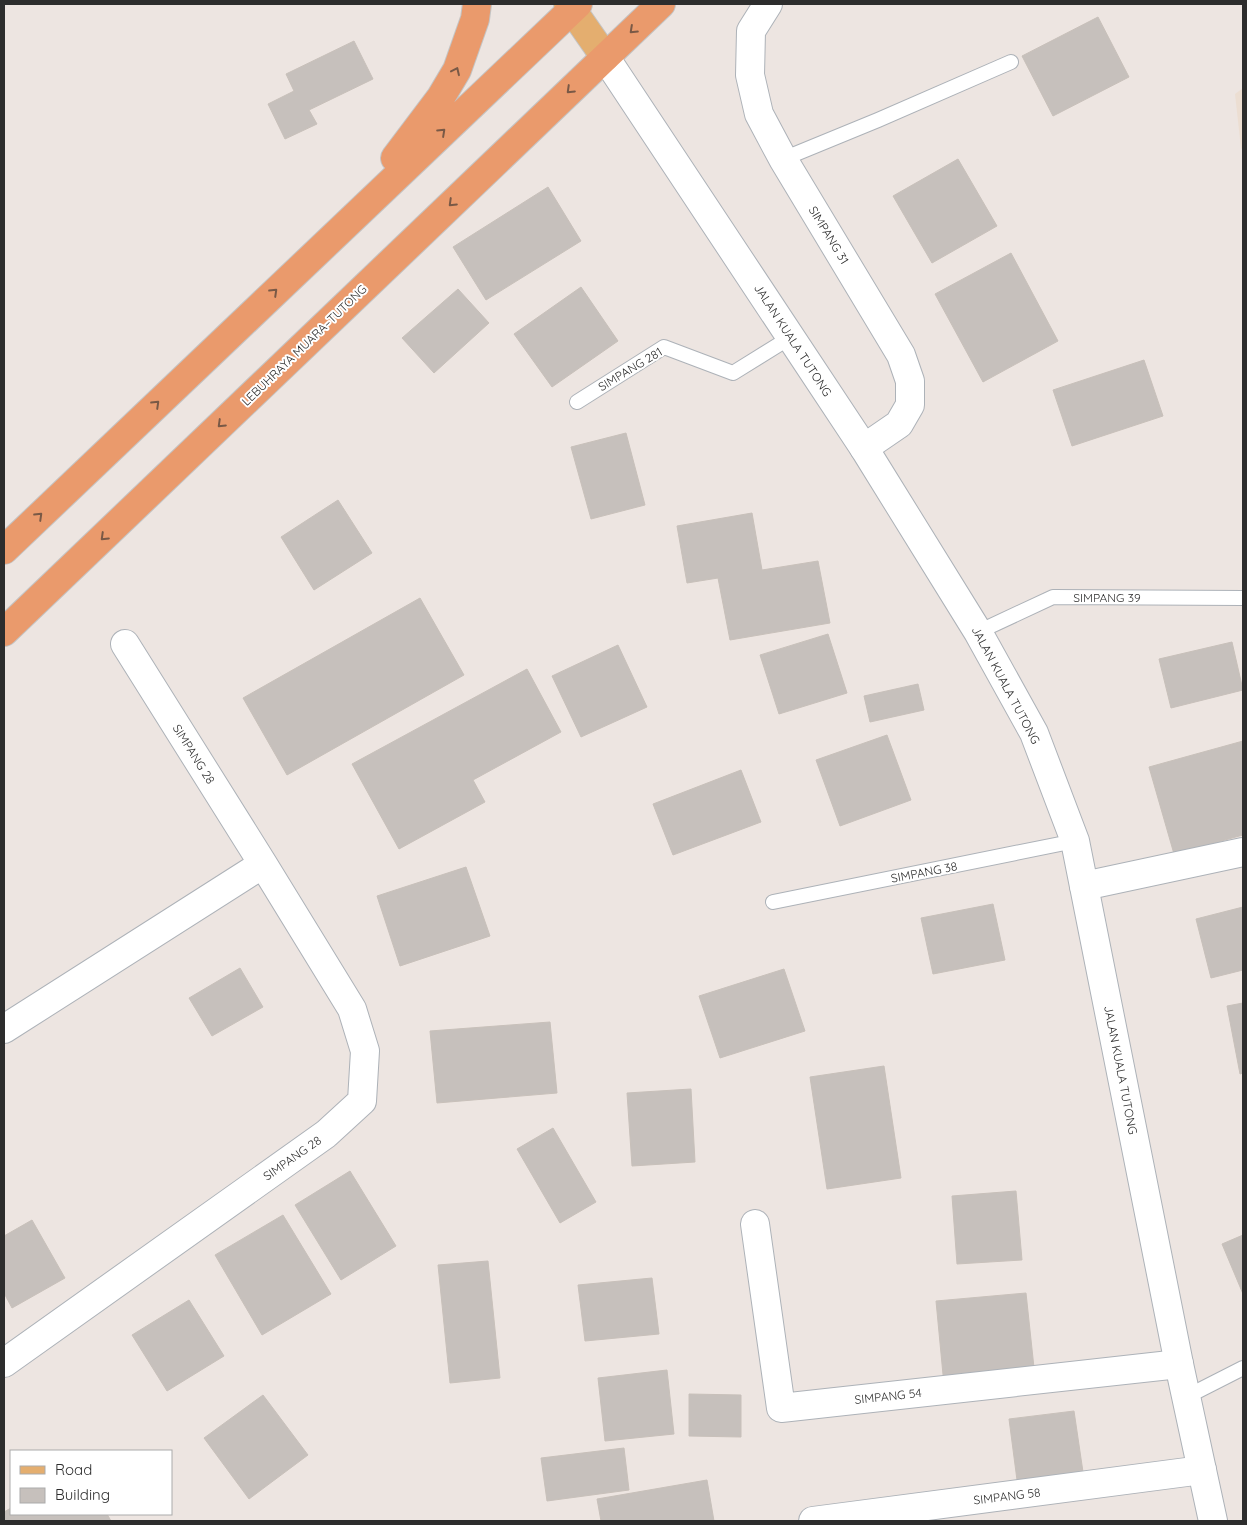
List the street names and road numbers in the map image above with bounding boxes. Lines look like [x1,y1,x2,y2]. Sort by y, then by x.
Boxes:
street label: SIMPANG 31 [806,203,852,267]
street label: LEBUHRAYA MUARA–TUTONG [238,281,370,409]
street label: JALAN KUALA TUTONG [751,281,835,399]
street label: SIMPANG 281 [595,344,665,394]
street label: SIMPANG 39 [1073,590,1141,605]
street label: JALAN KUALA TUTONG [969,624,1043,746]
street label: SIMPANG 28 [170,721,218,787]
street label: SIMPANG 38 [890,858,958,886]
street label: JALAN KUALA TUTONG [1101,1004,1141,1136]
street label: SIMPANG 28 [260,1132,324,1184]
street label: SIMPANG 54 [854,1385,922,1407]
street label: SIMPANG 58 [973,1484,1041,1508]

